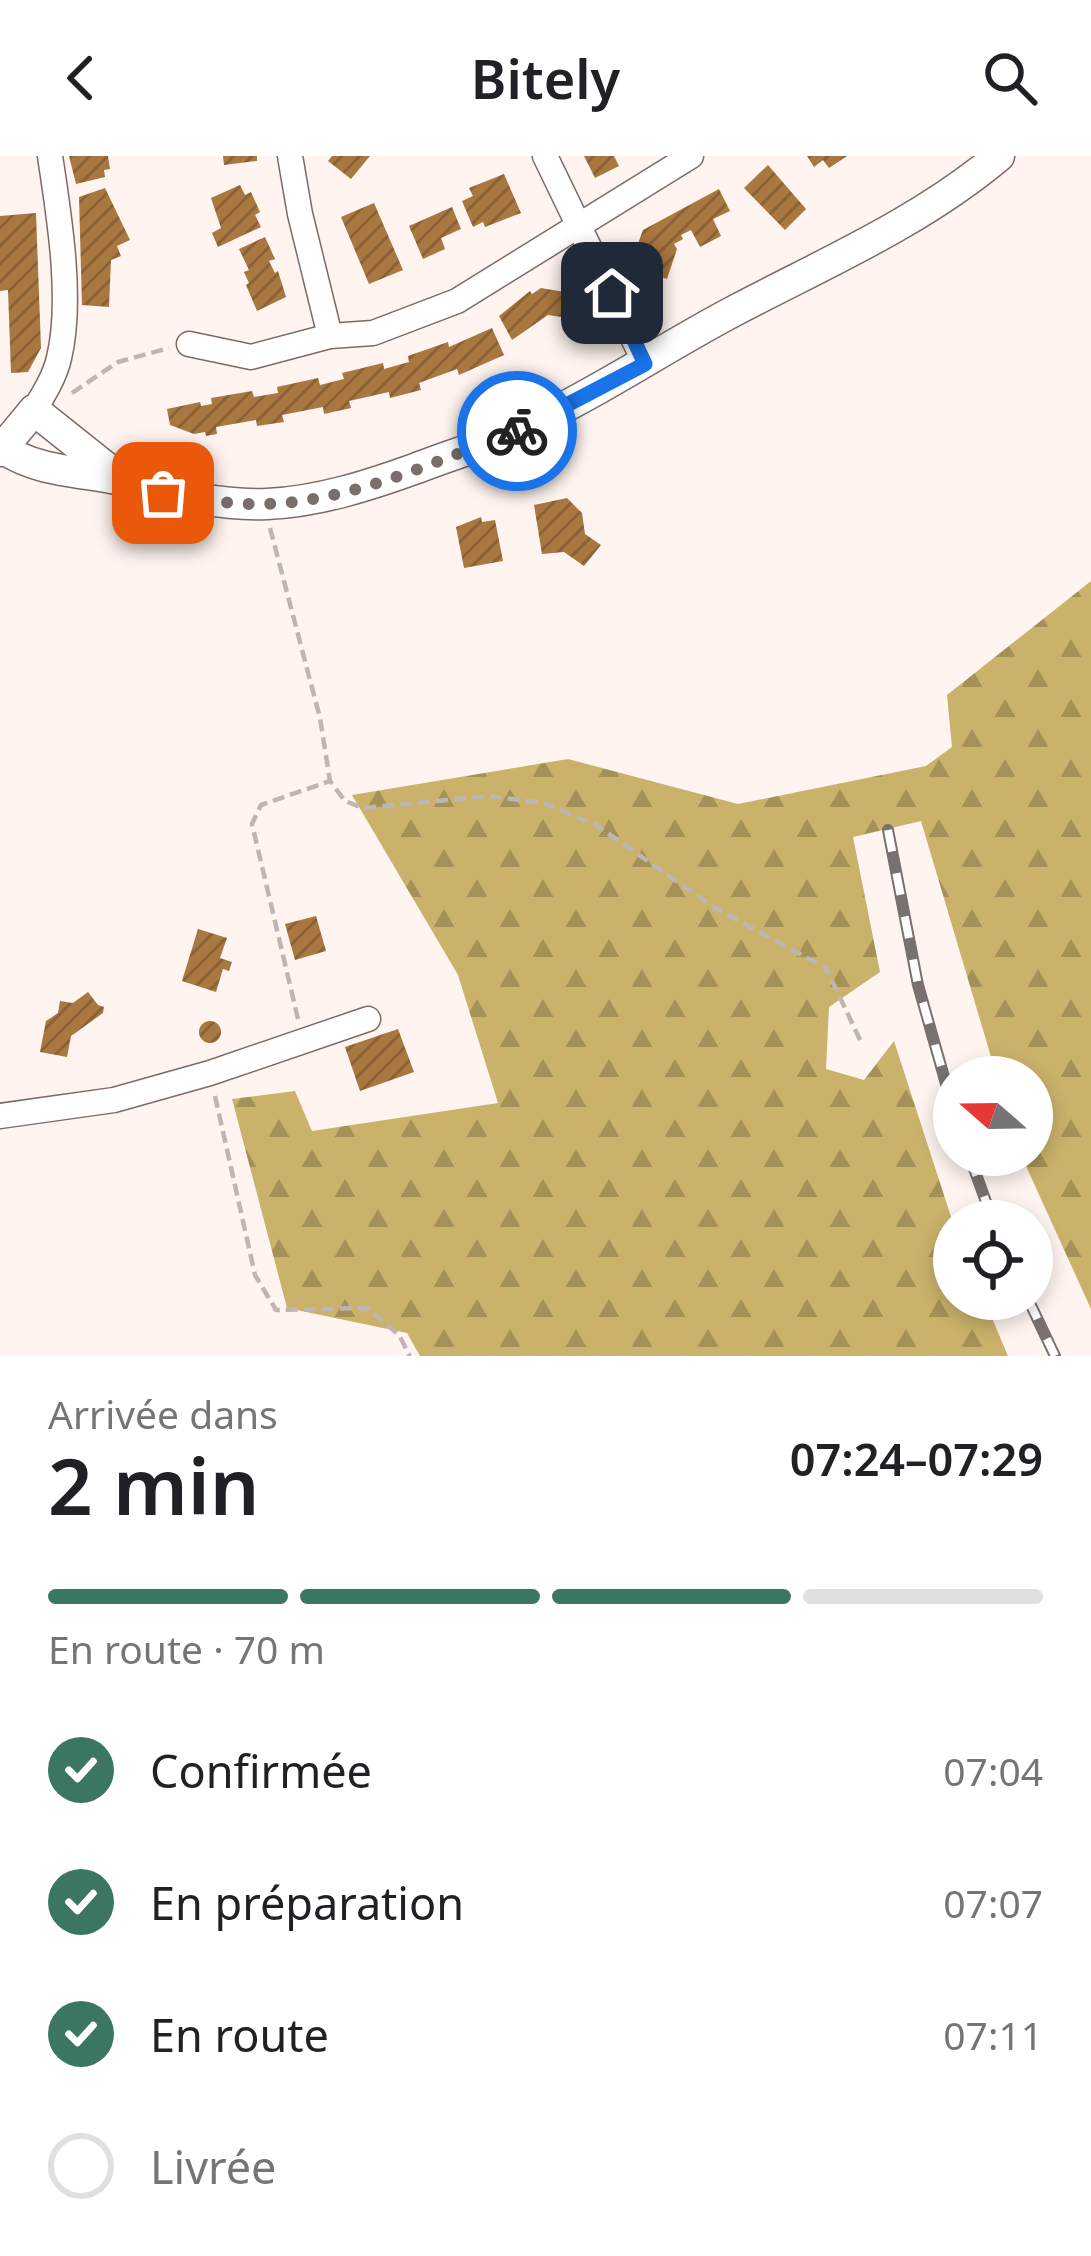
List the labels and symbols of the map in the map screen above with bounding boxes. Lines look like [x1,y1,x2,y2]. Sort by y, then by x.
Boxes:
pin [561,242,663,344]
courier [457,371,577,491]
pin [112,442,214,544]
north arrow [933,1056,1053,1176]

